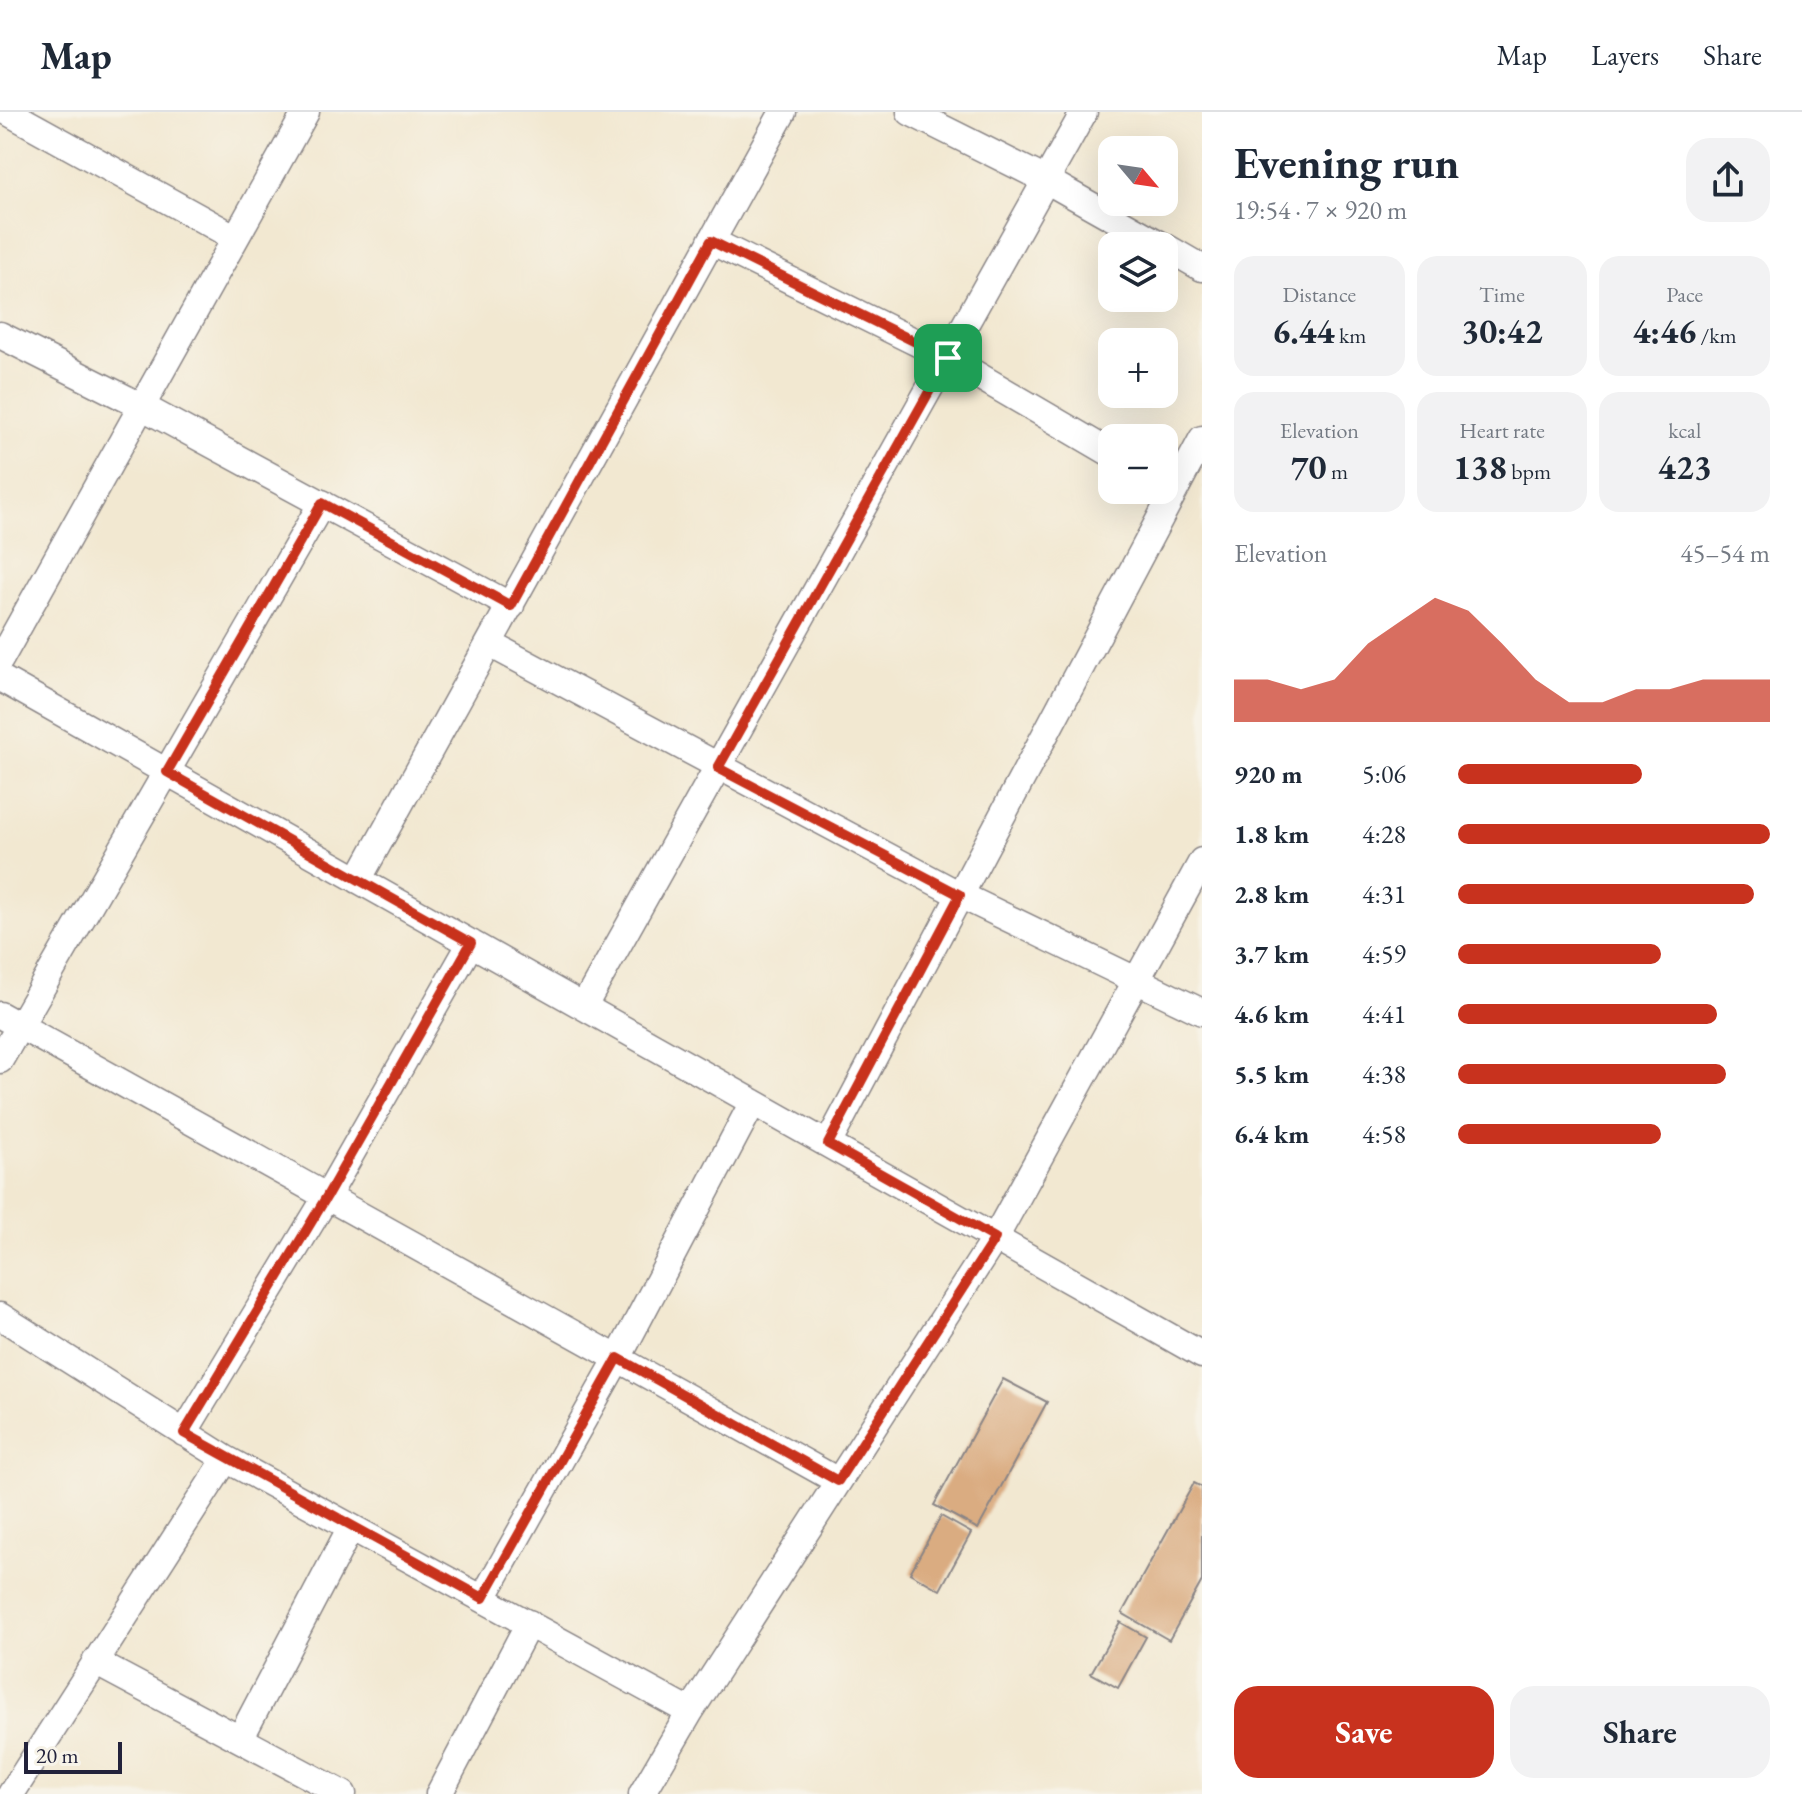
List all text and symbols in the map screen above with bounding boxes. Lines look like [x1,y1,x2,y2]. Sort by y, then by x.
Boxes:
text: Map [40,31,112,80]
text: Map [1497,37,1547,73]
text: Layers [1591,37,1659,73]
text: Share [1703,37,1762,73]
text: Evening run [1234,134,1459,191]
north arrow [1098,136,1178,216]
map controls [1098,136,1178,504]
button: share [1686,138,1770,222]
text: 19:54 · 7 × 920 m [1234,193,1407,227]
button: layers [1098,232,1178,312]
text: Distance [1283,280,1356,309]
text: Time [1479,280,1525,309]
text: Pace [1666,280,1703,309]
text: 6.44 [1272,309,1335,353]
text: 30:42 [1461,309,1543,353]
text: 4:46 [1633,309,1696,353]
text: km [1335,321,1366,350]
text: /km [1696,321,1737,350]
pin [914,324,982,392]
button: + [1098,328,1178,408]
icon: arrive [926,336,970,380]
text: Elevation [1280,416,1359,445]
text: Heart rate [1459,416,1545,445]
text: kcal [1668,416,1701,445]
button: − [1098,424,1178,504]
text: 70 [1291,445,1327,489]
text: 138 [1453,445,1507,489]
text: 423 [1658,445,1712,489]
text: m [1327,457,1348,486]
text: bpm [1507,457,1551,486]
text: Elevation [1234,536,1328,570]
text: 45–54 m [1680,536,1770,570]
text: 920 m [1234,757,1302,791]
text: 5:06 [1362,757,1406,791]
text: 1.8 km [1234,817,1309,851]
text: 4:28 [1362,817,1406,851]
text: 2.8 km [1234,877,1309,911]
text: 4:31 [1362,877,1406,911]
text: 3.7 km [1234,937,1309,971]
text: 4:59 [1362,937,1406,971]
text: 4.6 km [1234,997,1309,1031]
text: 4:41 [1362,997,1406,1031]
text: 5.5 km [1234,1057,1309,1091]
text: 4:38 [1362,1057,1406,1091]
text: 6.4 km [1234,1117,1309,1151]
text: 4:58 [1362,1117,1406,1151]
button: Save [1234,1686,1494,1778]
button: Share [1510,1686,1770,1778]
scale bar [24,1738,122,1774]
text: 20 m [36,1741,79,1770]

